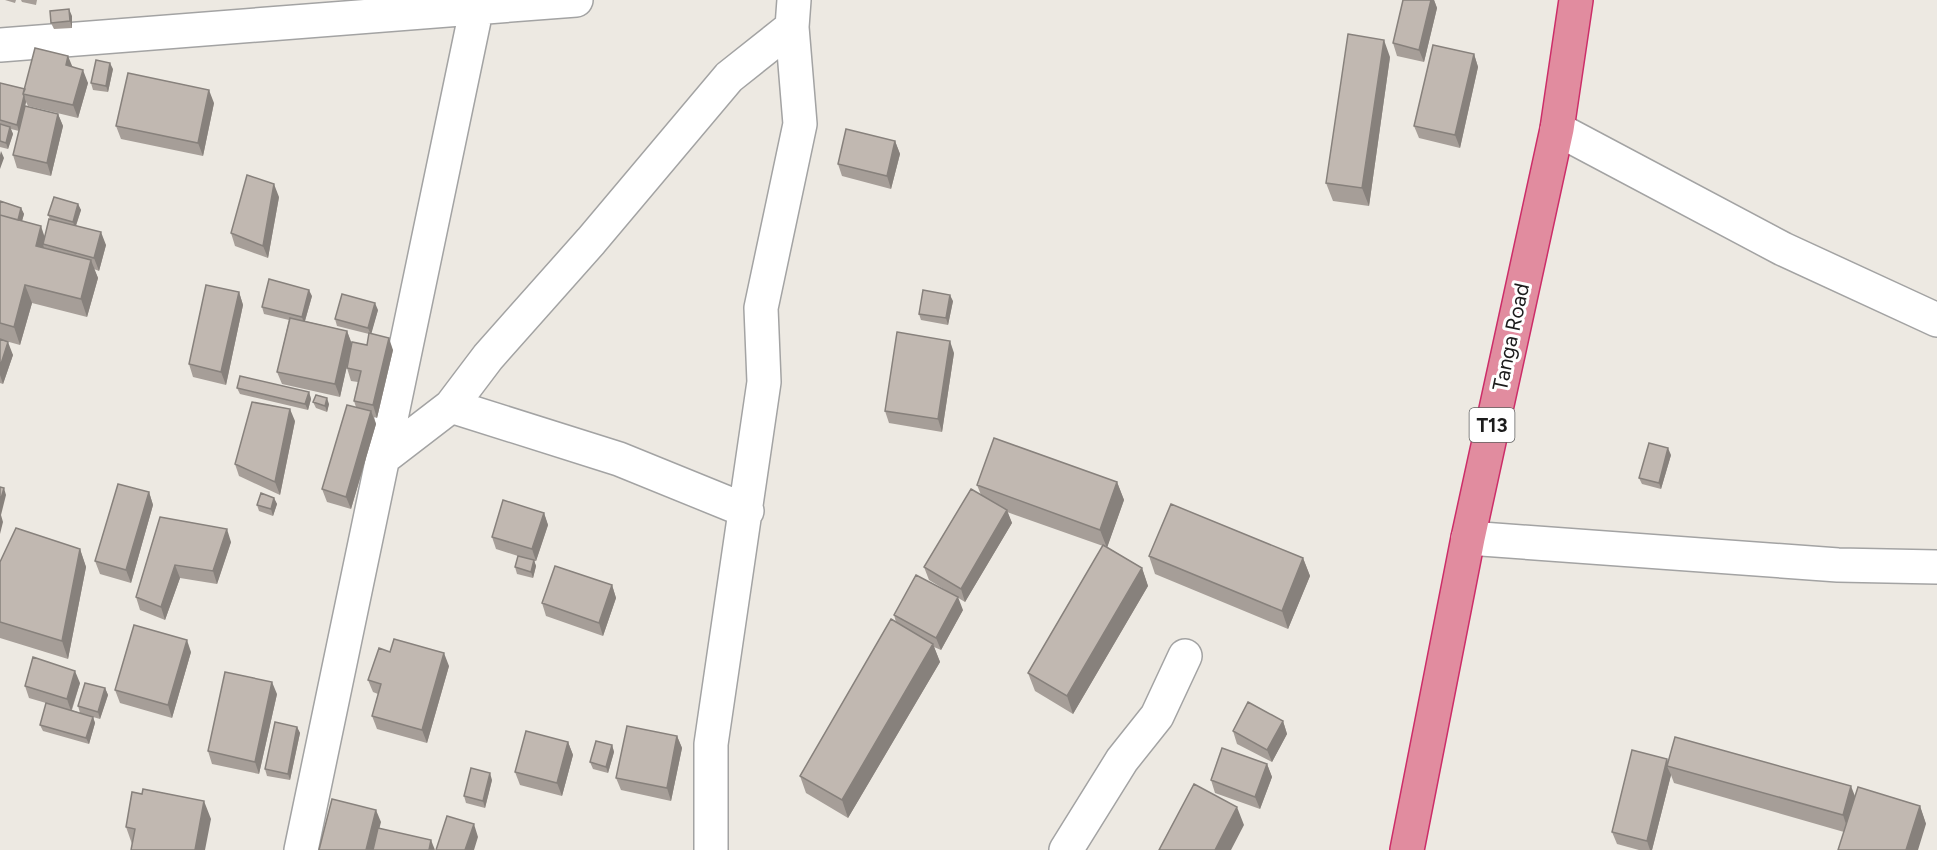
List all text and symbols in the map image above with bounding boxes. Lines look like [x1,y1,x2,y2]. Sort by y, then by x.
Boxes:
street label: Tanga Road [1487,281,1534,393]
road number: T13 [1470,408,1514,442]

